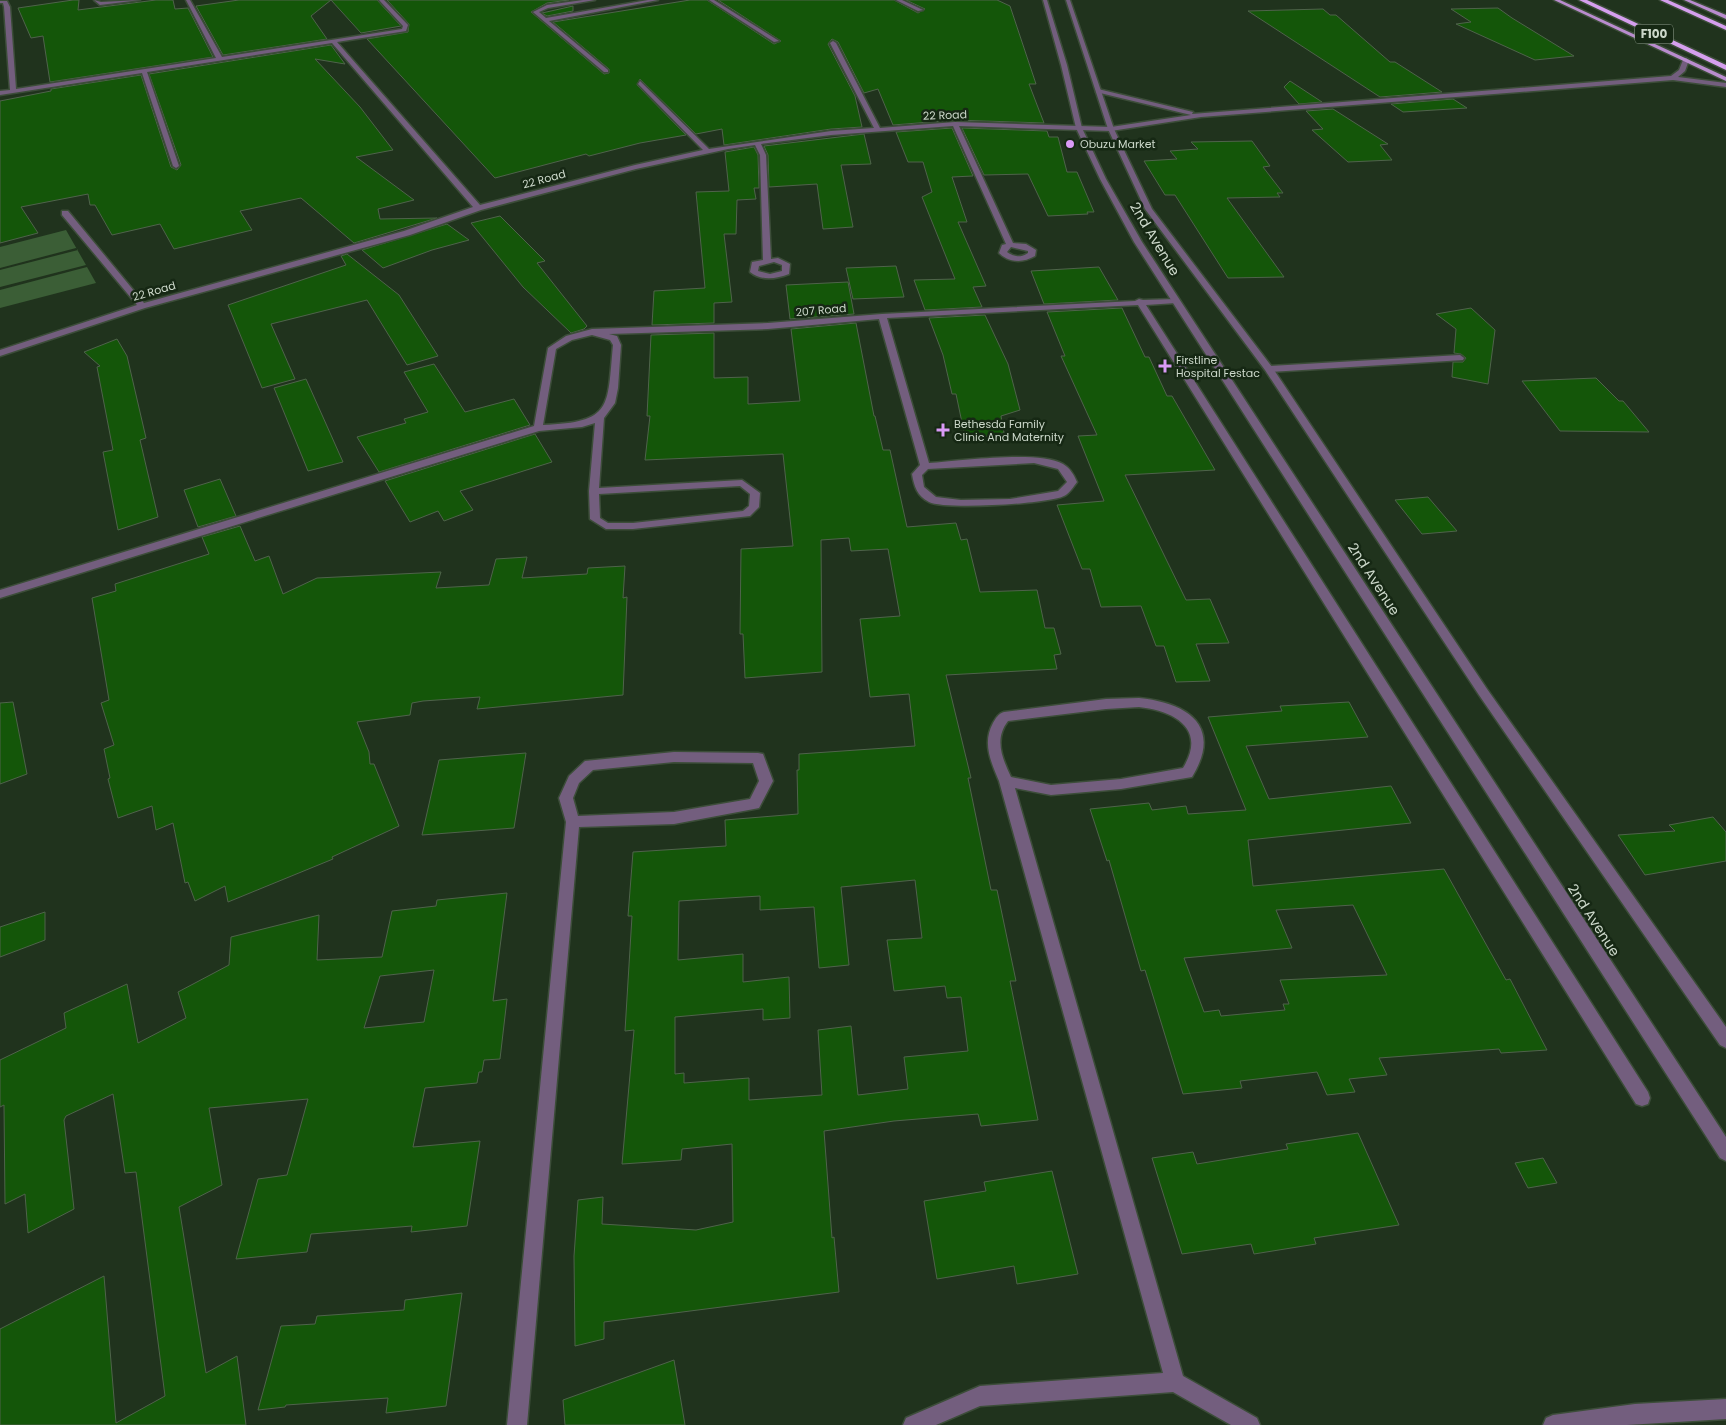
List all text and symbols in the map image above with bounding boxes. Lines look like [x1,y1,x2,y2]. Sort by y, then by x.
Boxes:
road number: F100 [1635,24,1673,44]
street label: 22 Road [923,106,967,124]
place label: Obuzu Market [1080,136,1156,152]
marker: Obuzu Market [1064,138,1076,150]
street label: 22 Road [521,166,567,192]
street label: 2nd Avenue [1125,198,1185,280]
street label: 22 Road [131,277,177,305]
street label: 207 Road [795,300,847,320]
place label: Firstline Hospital Festac [1176,352,1260,381]
marker: Firstline Hospital Festac [1158,359,1172,373]
place label: Bethesda Family Clinic And Maternity [954,416,1065,445]
marker: Bethesda Family Clinic And Maternity [936,423,950,437]
street label: 2nd Avenue [1343,539,1405,619]
street label: 2nd Avenue [1563,880,1625,960]

